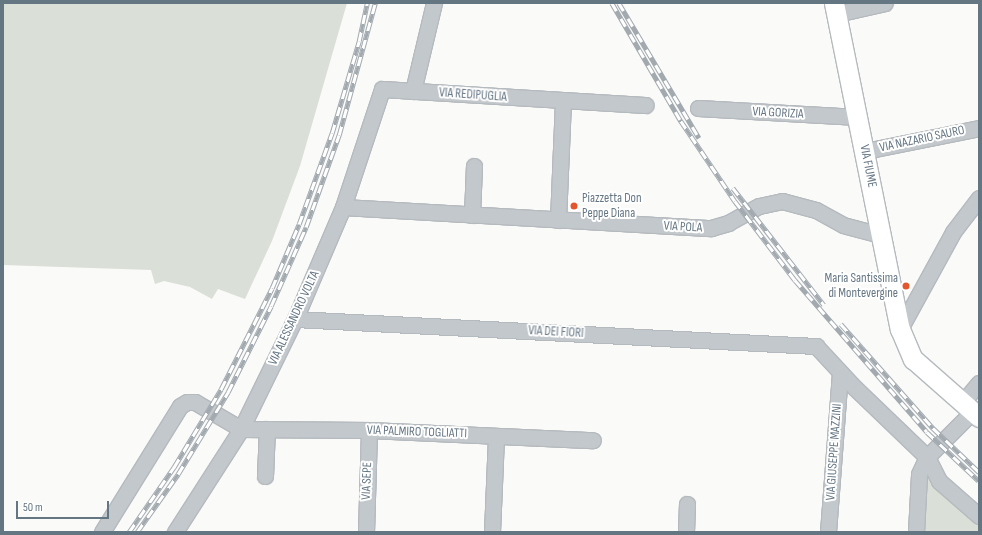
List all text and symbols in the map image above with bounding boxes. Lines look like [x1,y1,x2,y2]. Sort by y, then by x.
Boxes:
street label: VIA REDIPUGLIA [439,85,507,105]
street label: VIA GORIZIA [752,104,804,122]
street label: VIA NAZARIO SAURO [878,122,966,156]
street label: VIA FIUME [856,143,880,189]
place label: Piazzetta Don Peppe Diana [582,191,642,222]
marker: Piazzetta Don Peppe Diana [569,201,579,211]
street label: VIA POLA [663,218,703,236]
street label: VIA ALESSANDRO VOLTA [265,268,323,368]
place label: Maria Santissima di Montevergine [824,271,898,302]
marker: Maria Santissima di Montevergine [901,281,911,291]
street label: VIA DEI FIORI [528,323,584,341]
street label: VIA GIUSEPPE MAZZINI [823,403,845,501]
street label: VIA PALMIRO TOGLIATTI [367,422,467,442]
street label: VIA SEPE [359,462,375,500]
scale bar [18,493,111,519]
text: 50 m [23,500,43,515]

